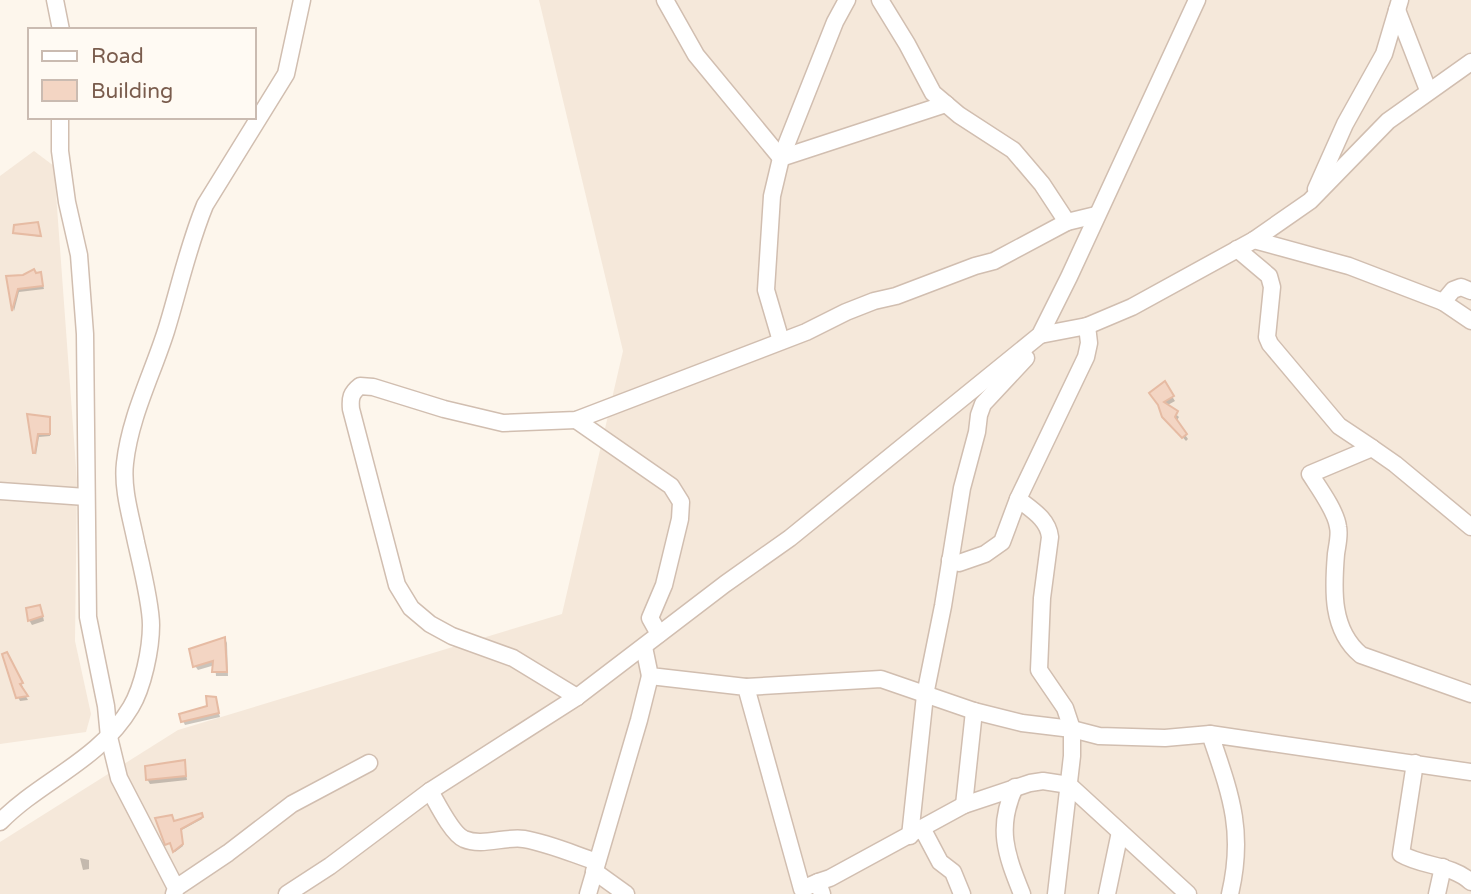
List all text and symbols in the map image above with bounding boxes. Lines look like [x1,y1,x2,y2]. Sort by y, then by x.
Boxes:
legend [28,28,256,119]
text: Road [91,44,144,69]
text: Building [91,79,173,104]

